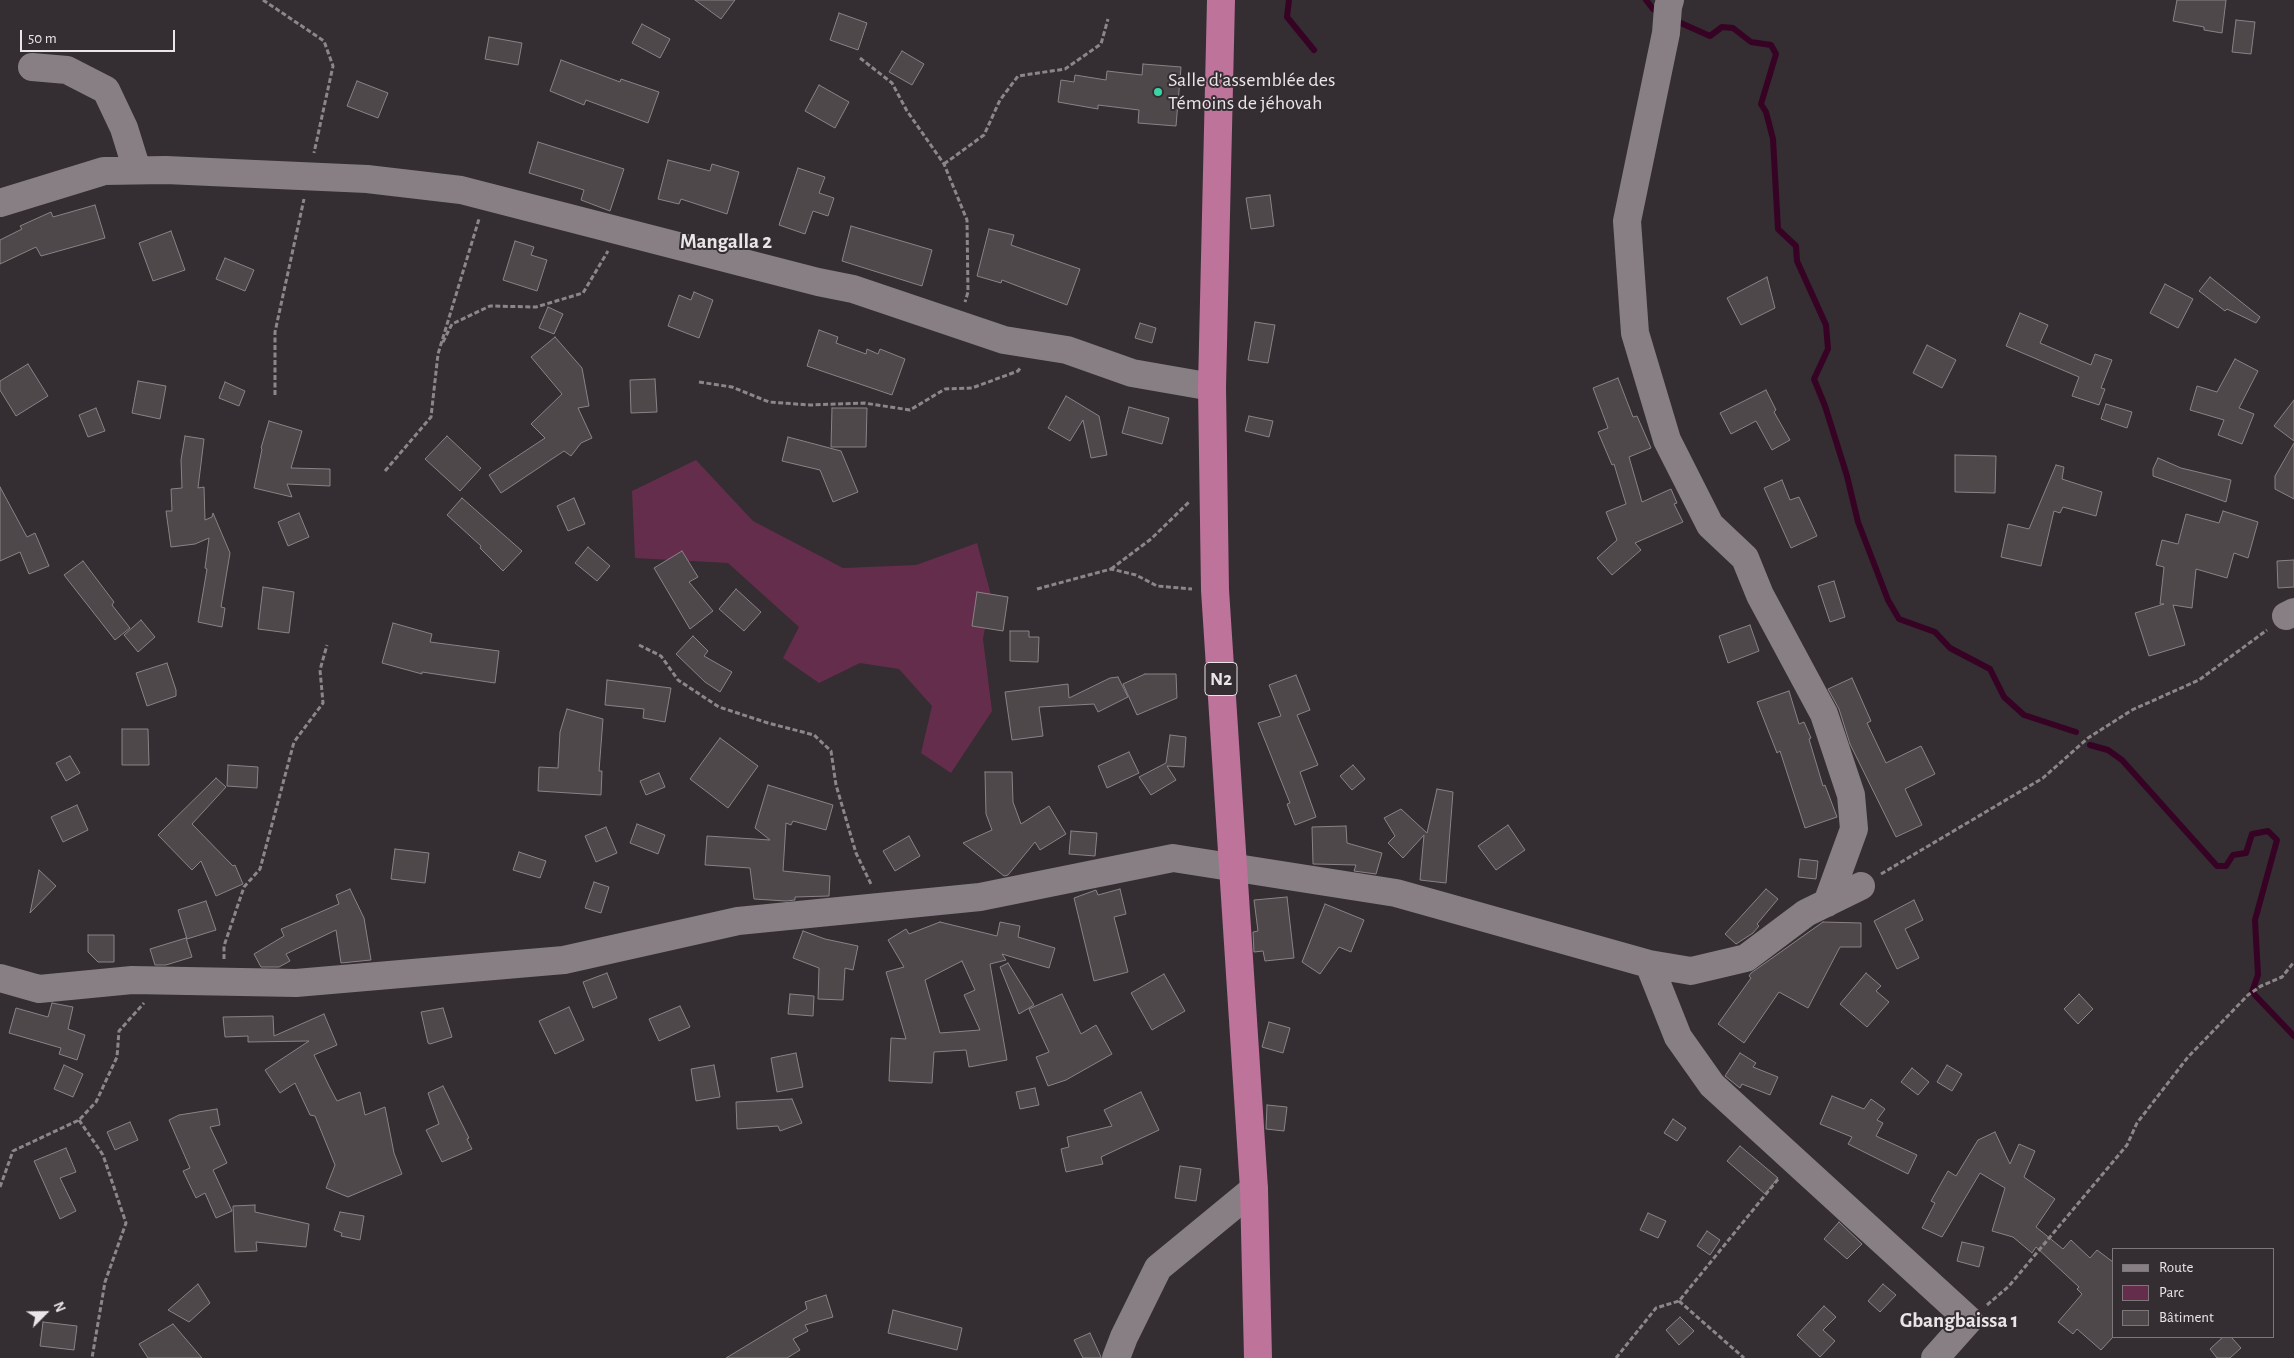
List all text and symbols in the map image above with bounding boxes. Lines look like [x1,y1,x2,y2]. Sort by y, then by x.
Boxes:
scale bar [22,20,178,52]
text: 50 m [28,31,57,46]
place label: Salle d'assemblée des Témoins de jéhovah [1168,68,1335,115]
marker: Salle d'assemblée des Témoins de jéhovah [1152,86,1164,98]
district label: Mangalla 2 [680,229,772,255]
road number: N2 [1205,662,1237,696]
legend [2112,1248,2274,1338]
text: Route [2159,1260,2193,1275]
text: Parc [2159,1285,2184,1300]
north arrow [20,1288,70,1338]
text: N [50,1300,67,1314]
district label: Gbangbaissa 1 [1900,1308,2018,1334]
text: Bâtiment [2159,1310,2214,1325]

